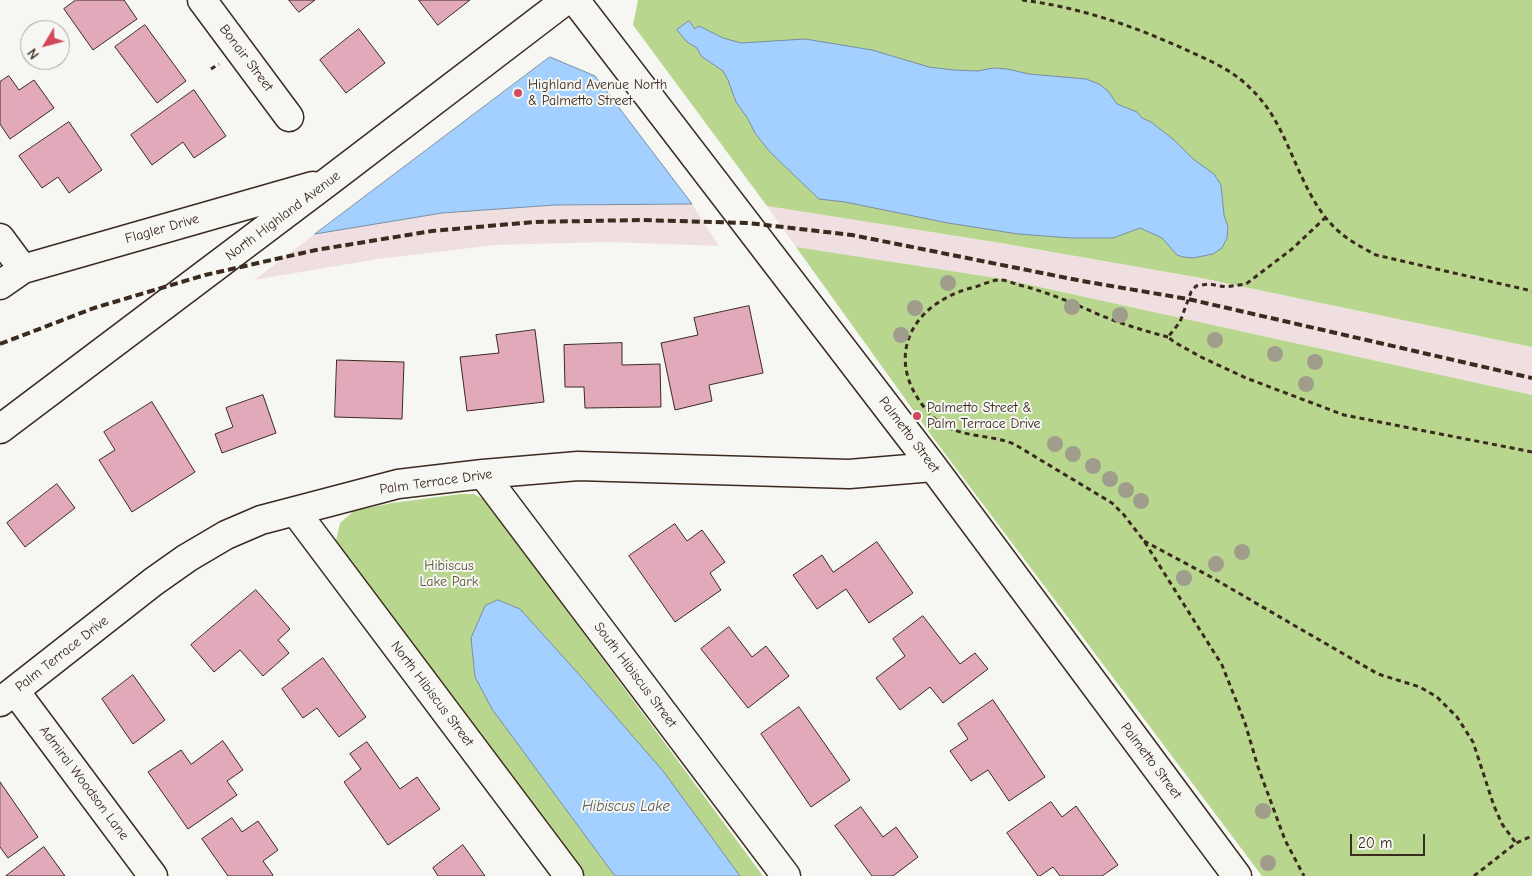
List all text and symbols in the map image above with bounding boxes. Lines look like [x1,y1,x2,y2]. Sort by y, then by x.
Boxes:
north arrow [20,20,70,70]
street label: Bonair Street [215,21,277,95]
text: N [24,45,43,62]
place label: Highland Avenue North & Palmetto Street [528,77,667,110]
marker: Highland Avenue North & Palmetto Street [512,87,524,99]
street label: North Highland Avenue [222,167,344,265]
street label: Flagler Drive [123,210,201,248]
street label: Palmetto Street [875,394,943,476]
place label: Palmetto Street & Palm Terrace Drive [927,400,1041,432]
marker: Palmetto Street & Palm Terrace Drive [911,410,923,422]
street label: Palm Terrace Drive [379,466,493,498]
park label: Hibiscus Lake Park [420,558,478,590]
street label: Palm Terrace Drive [12,612,112,696]
street label: South Hibiscus Street [590,619,680,731]
street label: North Hibiscus Street [387,638,477,750]
street label: Palmetto Street [1117,720,1185,802]
street label: Admiral Woodson Lane [36,723,132,843]
water label: Hibiscus Lake [582,798,670,816]
scale bar [1352,824,1427,856]
text: 20 m [1358,834,1392,852]

